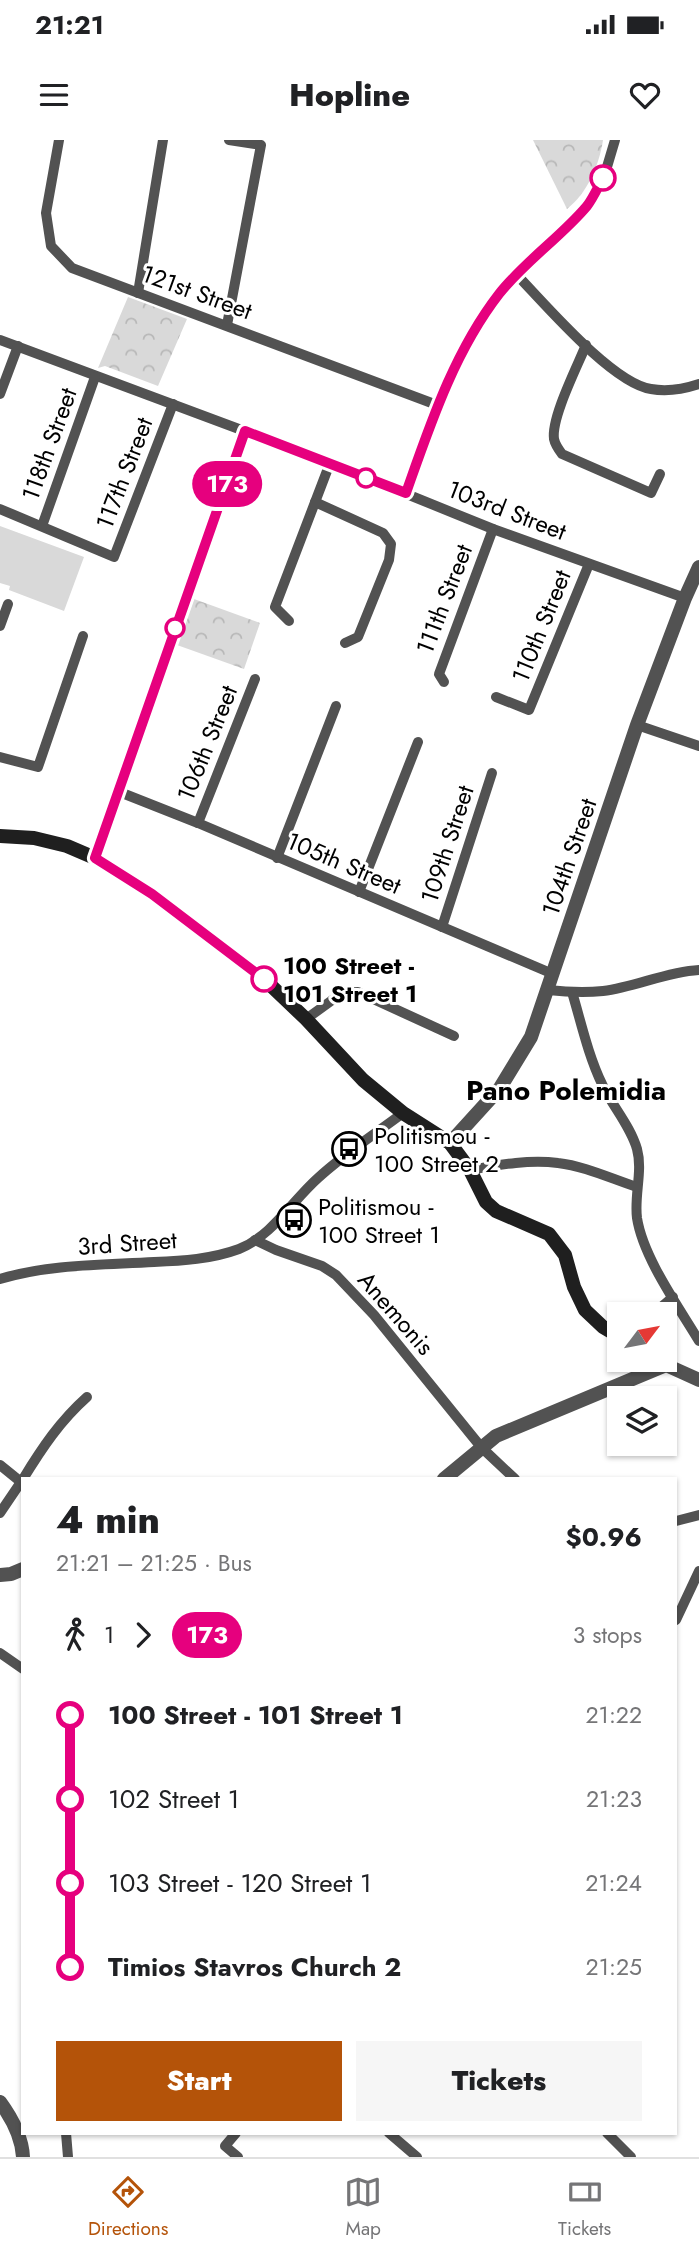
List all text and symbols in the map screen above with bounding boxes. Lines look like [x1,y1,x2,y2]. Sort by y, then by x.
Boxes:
text: 21:21 [35,6,104,44]
text: Hopline [289,72,410,118]
icon: menu [35,76,73,114]
icon: heart [626,76,664,114]
unlabelled marker [590,165,616,191]
street label: 121st Street [137,256,257,328]
street label: 118th Street [12,383,86,505]
street label: 117th Street [87,412,161,534]
line badge: 173 [187,461,267,507]
text: 173 [206,466,248,501]
unlabelled marker [356,468,376,488]
street label: 103rd Street [443,471,572,549]
street label: 111th Street [407,539,481,659]
street label: 110th Street [503,564,580,688]
unlabelled marker [165,618,185,638]
street label: 106th Street [168,680,246,806]
street label: 109th Street [412,780,483,907]
street label: 104th Street [533,793,605,920]
street label: 105th Street [281,823,407,903]
place label: 100 Street - 101 Street 1 [283,948,417,1011]
marker: 100 Street - 101 Street 1 [251,966,277,992]
district label: Pano Polemidia [466,1070,666,1111]
place label: Politismou - 100 Street 2 [374,1118,499,1181]
bus stop icon: Politismou - 100 Street 2 [330,1130,368,1168]
place label: Politismou - 100 Street 1 [318,1189,440,1252]
bus stop icon: Politismou - 100 Street 1 [275,1201,313,1239]
street label: 3rd Street [76,1222,178,1264]
street label: Anemonis [350,1263,442,1363]
north arrow [607,1302,677,1372]
map controls [607,1302,677,1456]
button: layers [607,1386,677,1456]
text: 4 min [56,1492,160,1547]
text: $0.96 [565,1518,642,1556]
text: 21:21 – 21:25 · Bus [56,1546,252,1580]
icon: walk [56,1616,94,1654]
icon: forward [124,1616,162,1654]
text: 173 [186,1617,228,1652]
text: 1 [104,1618,114,1652]
text: 3 stops [573,1618,642,1652]
text: 100 Street - 101 Street 1 [108,1696,403,1734]
text: 21:22 [585,1698,642,1732]
text: 102 Street 1 [108,1780,239,1818]
text: 21:23 [586,1782,642,1816]
text: 103 Street - 120 Street 1 [108,1864,372,1902]
text: 21:24 [585,1866,642,1900]
text: Timios Stavros Church 2 [108,1948,401,1986]
text: 21:25 [586,1950,642,1984]
button: Start [56,2041,342,2121]
button: Tickets [356,2041,642,2121]
tab: Directions [88,2173,168,2242]
tab: Map [344,2173,382,2242]
tab: Tickets [558,2173,611,2242]

